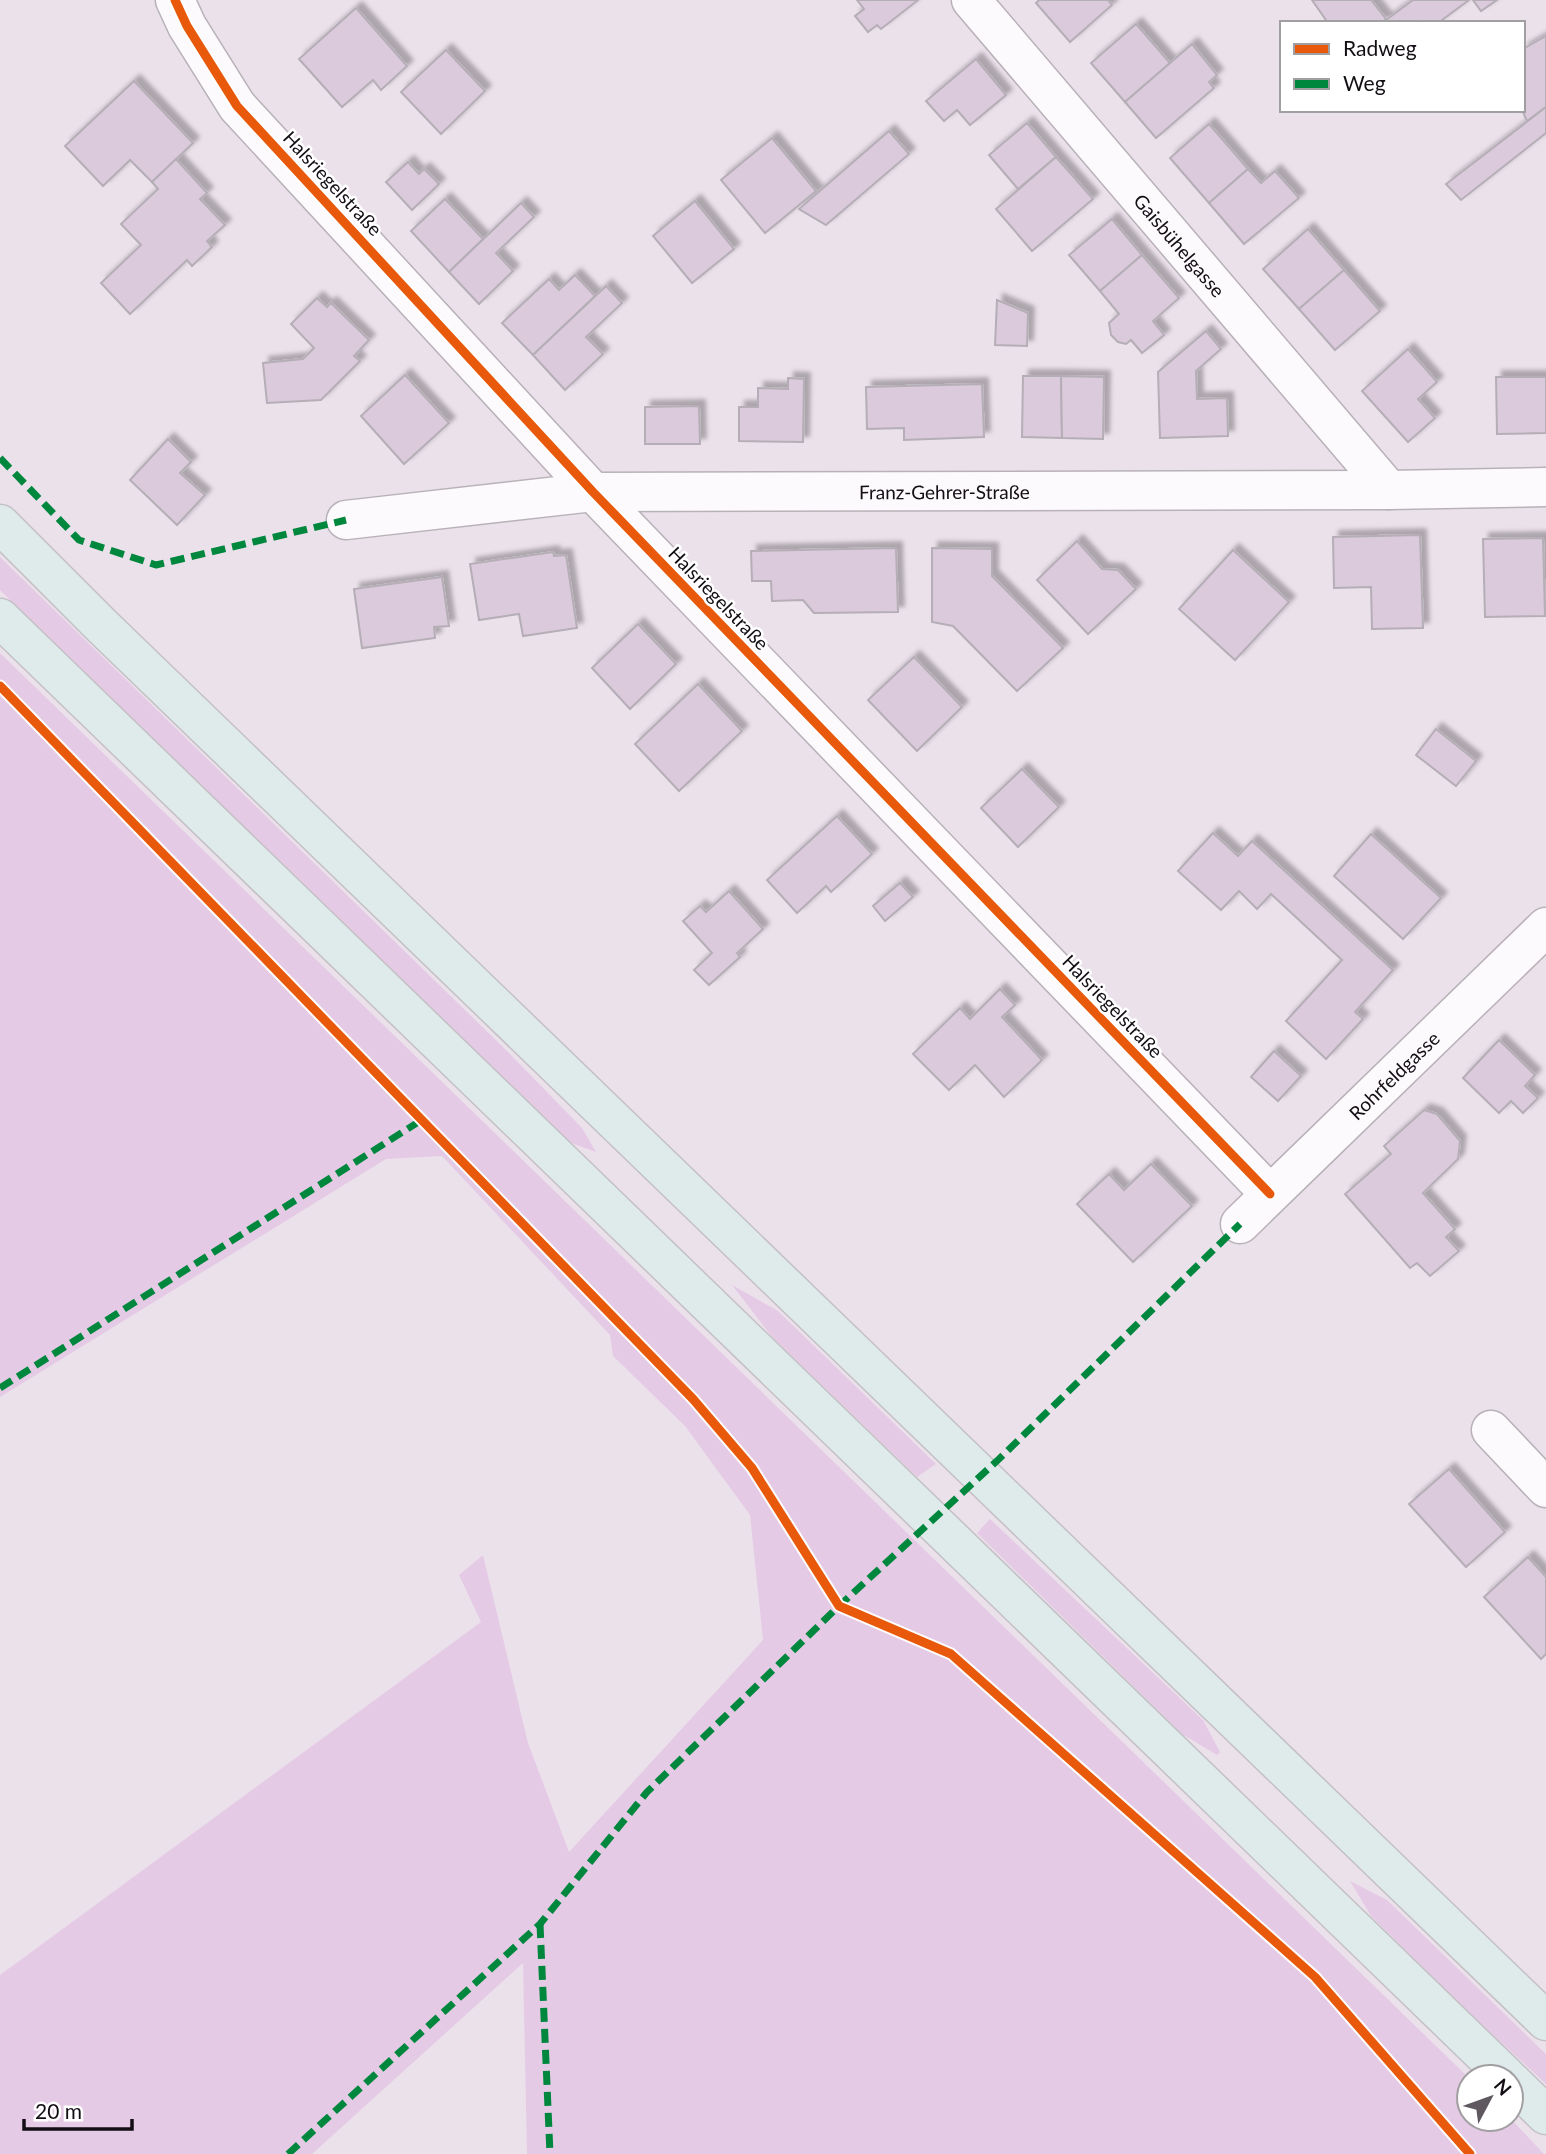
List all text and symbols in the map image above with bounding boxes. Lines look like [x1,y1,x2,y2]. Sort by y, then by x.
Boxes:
legend [1280,21,1525,112]
text: Radweg [1343,35,1417,60]
text: Weg [1343,70,1386,95]
street label: Halsriegelstraße [279,126,387,240]
street label: Gaisbühelgasse [1130,189,1230,301]
street label: Franz-Gehrer-Straße [859,479,1030,503]
street label: Halsriegelstraße [664,542,774,654]
street label: Halsriegelstraße [1058,950,1168,1062]
street label: Rohrfeldgasse [1344,1026,1444,1124]
north arrow [1455,2063,1525,2133]
text: N [1490,2073,1517,2100]
scale bar [24,2088,133,2132]
text: 20 m [35,2098,82,2123]

